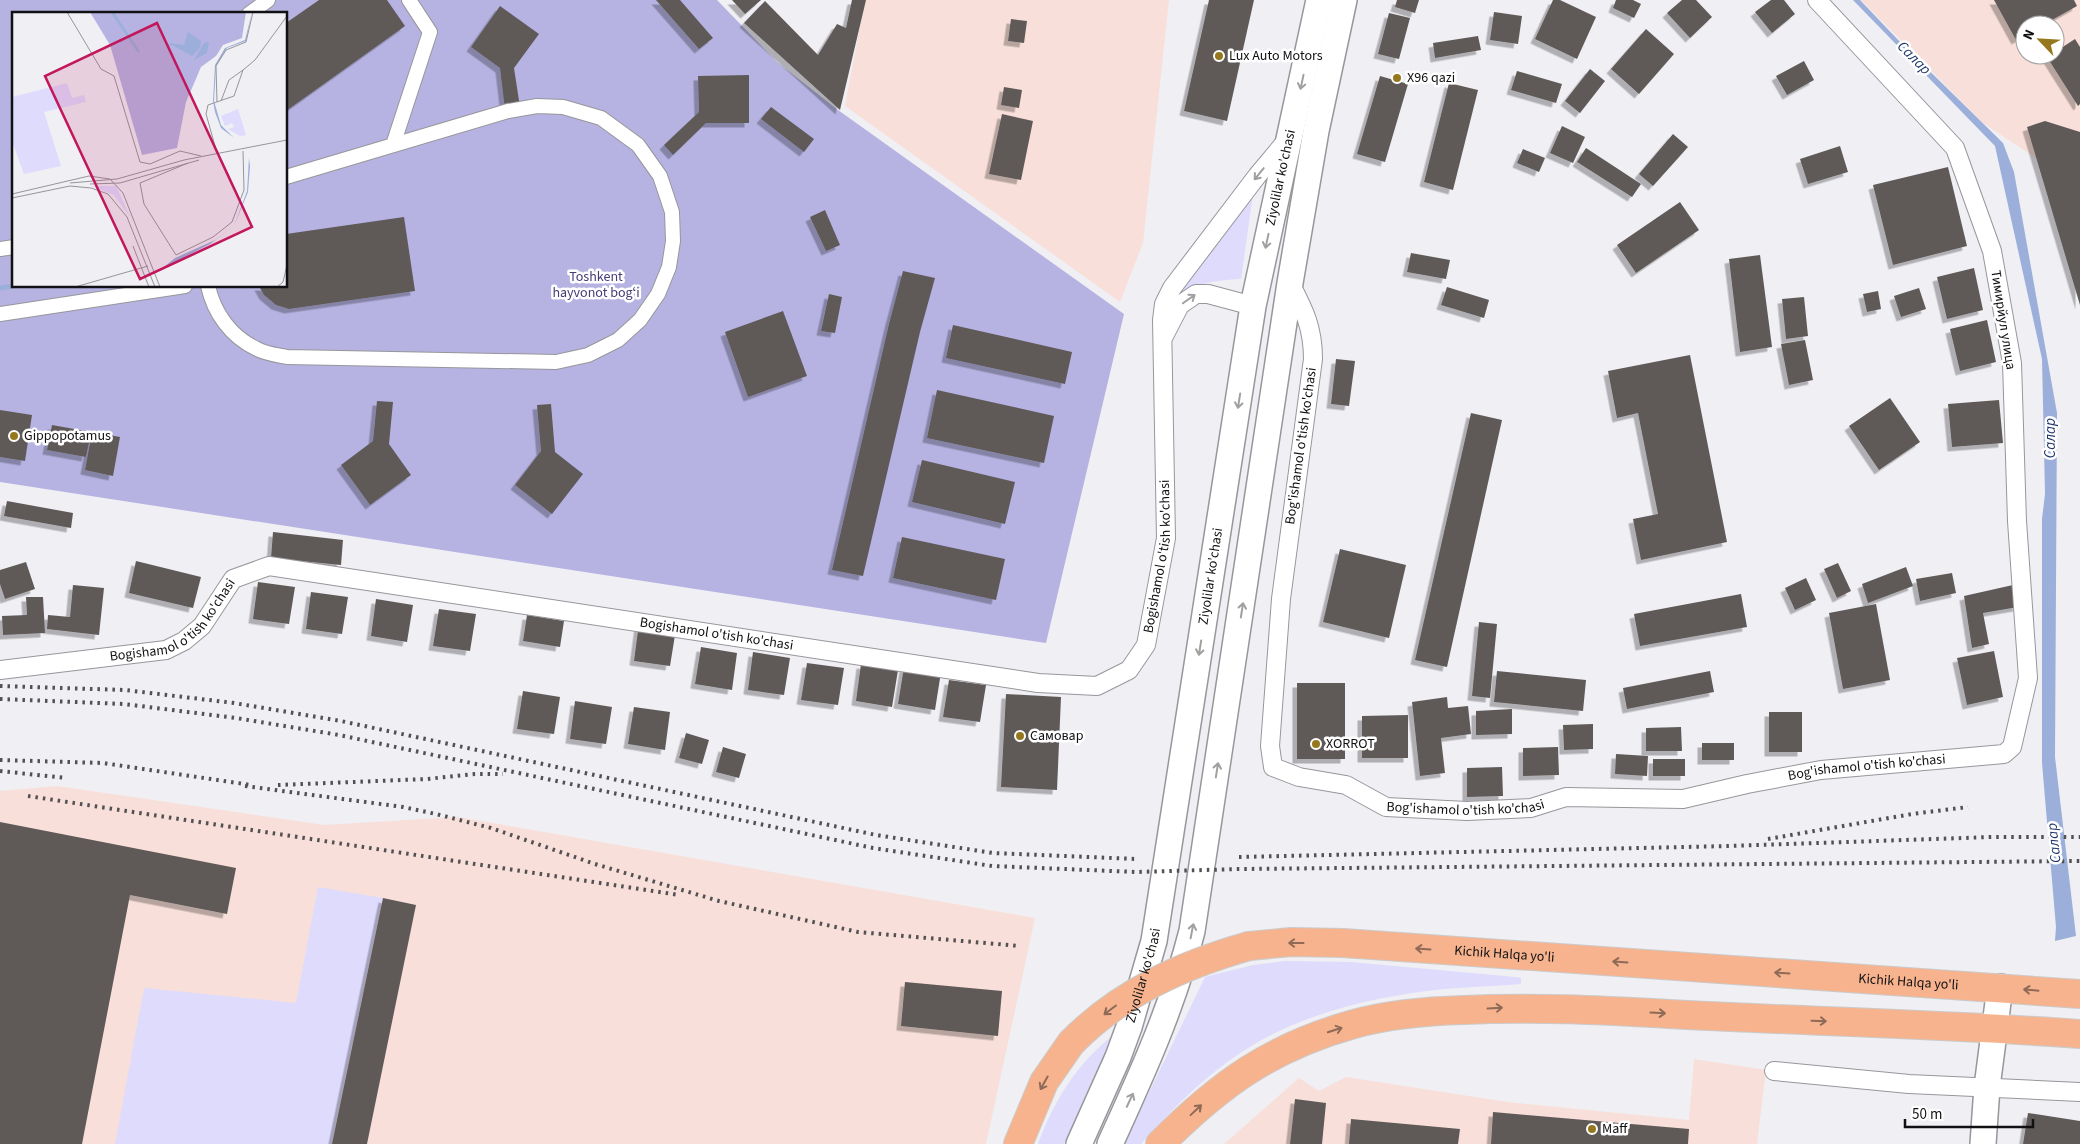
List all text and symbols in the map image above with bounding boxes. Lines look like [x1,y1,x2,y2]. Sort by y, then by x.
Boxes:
inset map [12,12,288,288]
north arrow [2015,15,2065,65]
text: N [2018,26,2040,43]
water label: Салар [1892,36,1936,80]
place label: Lux Auto Motors [1229,46,1323,66]
marker: Lux Auto Motors [1213,50,1225,62]
place label: X96 qazi [1407,68,1455,88]
marker: X96 qazi [1391,72,1403,84]
one-way arrow [1297,73,1306,89]
street label: Ziyolilar ko'chasi [1261,128,1301,227]
one-way arrow [1253,168,1264,181]
one-way arrow [1262,232,1272,248]
park label: Toshkent hayvonot bogʻi [552,267,640,303]
street label: Тимирйул улица [1985,269,2021,371]
one-way arrow [1181,294,1195,304]
street label: Bog'ishamol o'tish ko'chasi [1280,366,1322,526]
one-way arrow [1233,392,1243,408]
water label: Салар [2040,418,2061,458]
place label: Gippopotamus [24,426,111,446]
marker: Gippopotamus [8,430,20,442]
street label: Bogishamol o'tish ko'chasi [1138,479,1176,635]
street label: Ziyolilar ko'chasi [1193,526,1228,626]
street label: Bogishamol o'tish ko'chasi [108,575,241,667]
one-way arrow [1237,602,1247,618]
street label: Bogishamol o'tish ko'chasi [638,613,795,656]
one-way arrow [1195,639,1205,655]
place label: Самовар [1030,726,1084,746]
marker: Самовар [1014,730,1026,742]
place label: XORROT [1326,734,1375,754]
marker: XORROT [1310,738,1322,750]
street label: Bog'ishamol o'tish ko'chasi [1786,749,1946,786]
one-way arrow [1212,763,1222,779]
street label: Bog'ishamol o'tish ko'chasi [1386,794,1547,821]
water label: Салар [2041,822,2067,864]
one-way arrow [1187,923,1197,939]
street label: Ziyolilar ko'chasi [1121,927,1166,1025]
one-way arrow [1288,938,1304,948]
street label: Kichik Halqa yo'li [1454,941,1555,968]
one-way arrow [1415,944,1431,953]
one-way arrow [1612,957,1628,967]
one-way arrow [1775,968,1791,978]
street label: Kichik Halqa yo'li [1858,969,1959,996]
one-way arrow [2024,985,2040,995]
one-way arrow [1104,1004,1117,1015]
one-way arrow [1487,1004,1503,1013]
one-way arrow [1650,1009,1666,1018]
one-way arrow [1810,1016,1827,1026]
one-way arrow [1327,1025,1342,1034]
one-way arrow [1039,1076,1049,1091]
one-way arrow [1126,1093,1136,1108]
scale bar [1905,1096,2032,1128]
one-way arrow [1189,1104,1202,1116]
text: 50 m [1912,1104,1942,1125]
place label: Maff [1602,1119,1628,1139]
marker: Maff [1586,1123,1598,1135]

